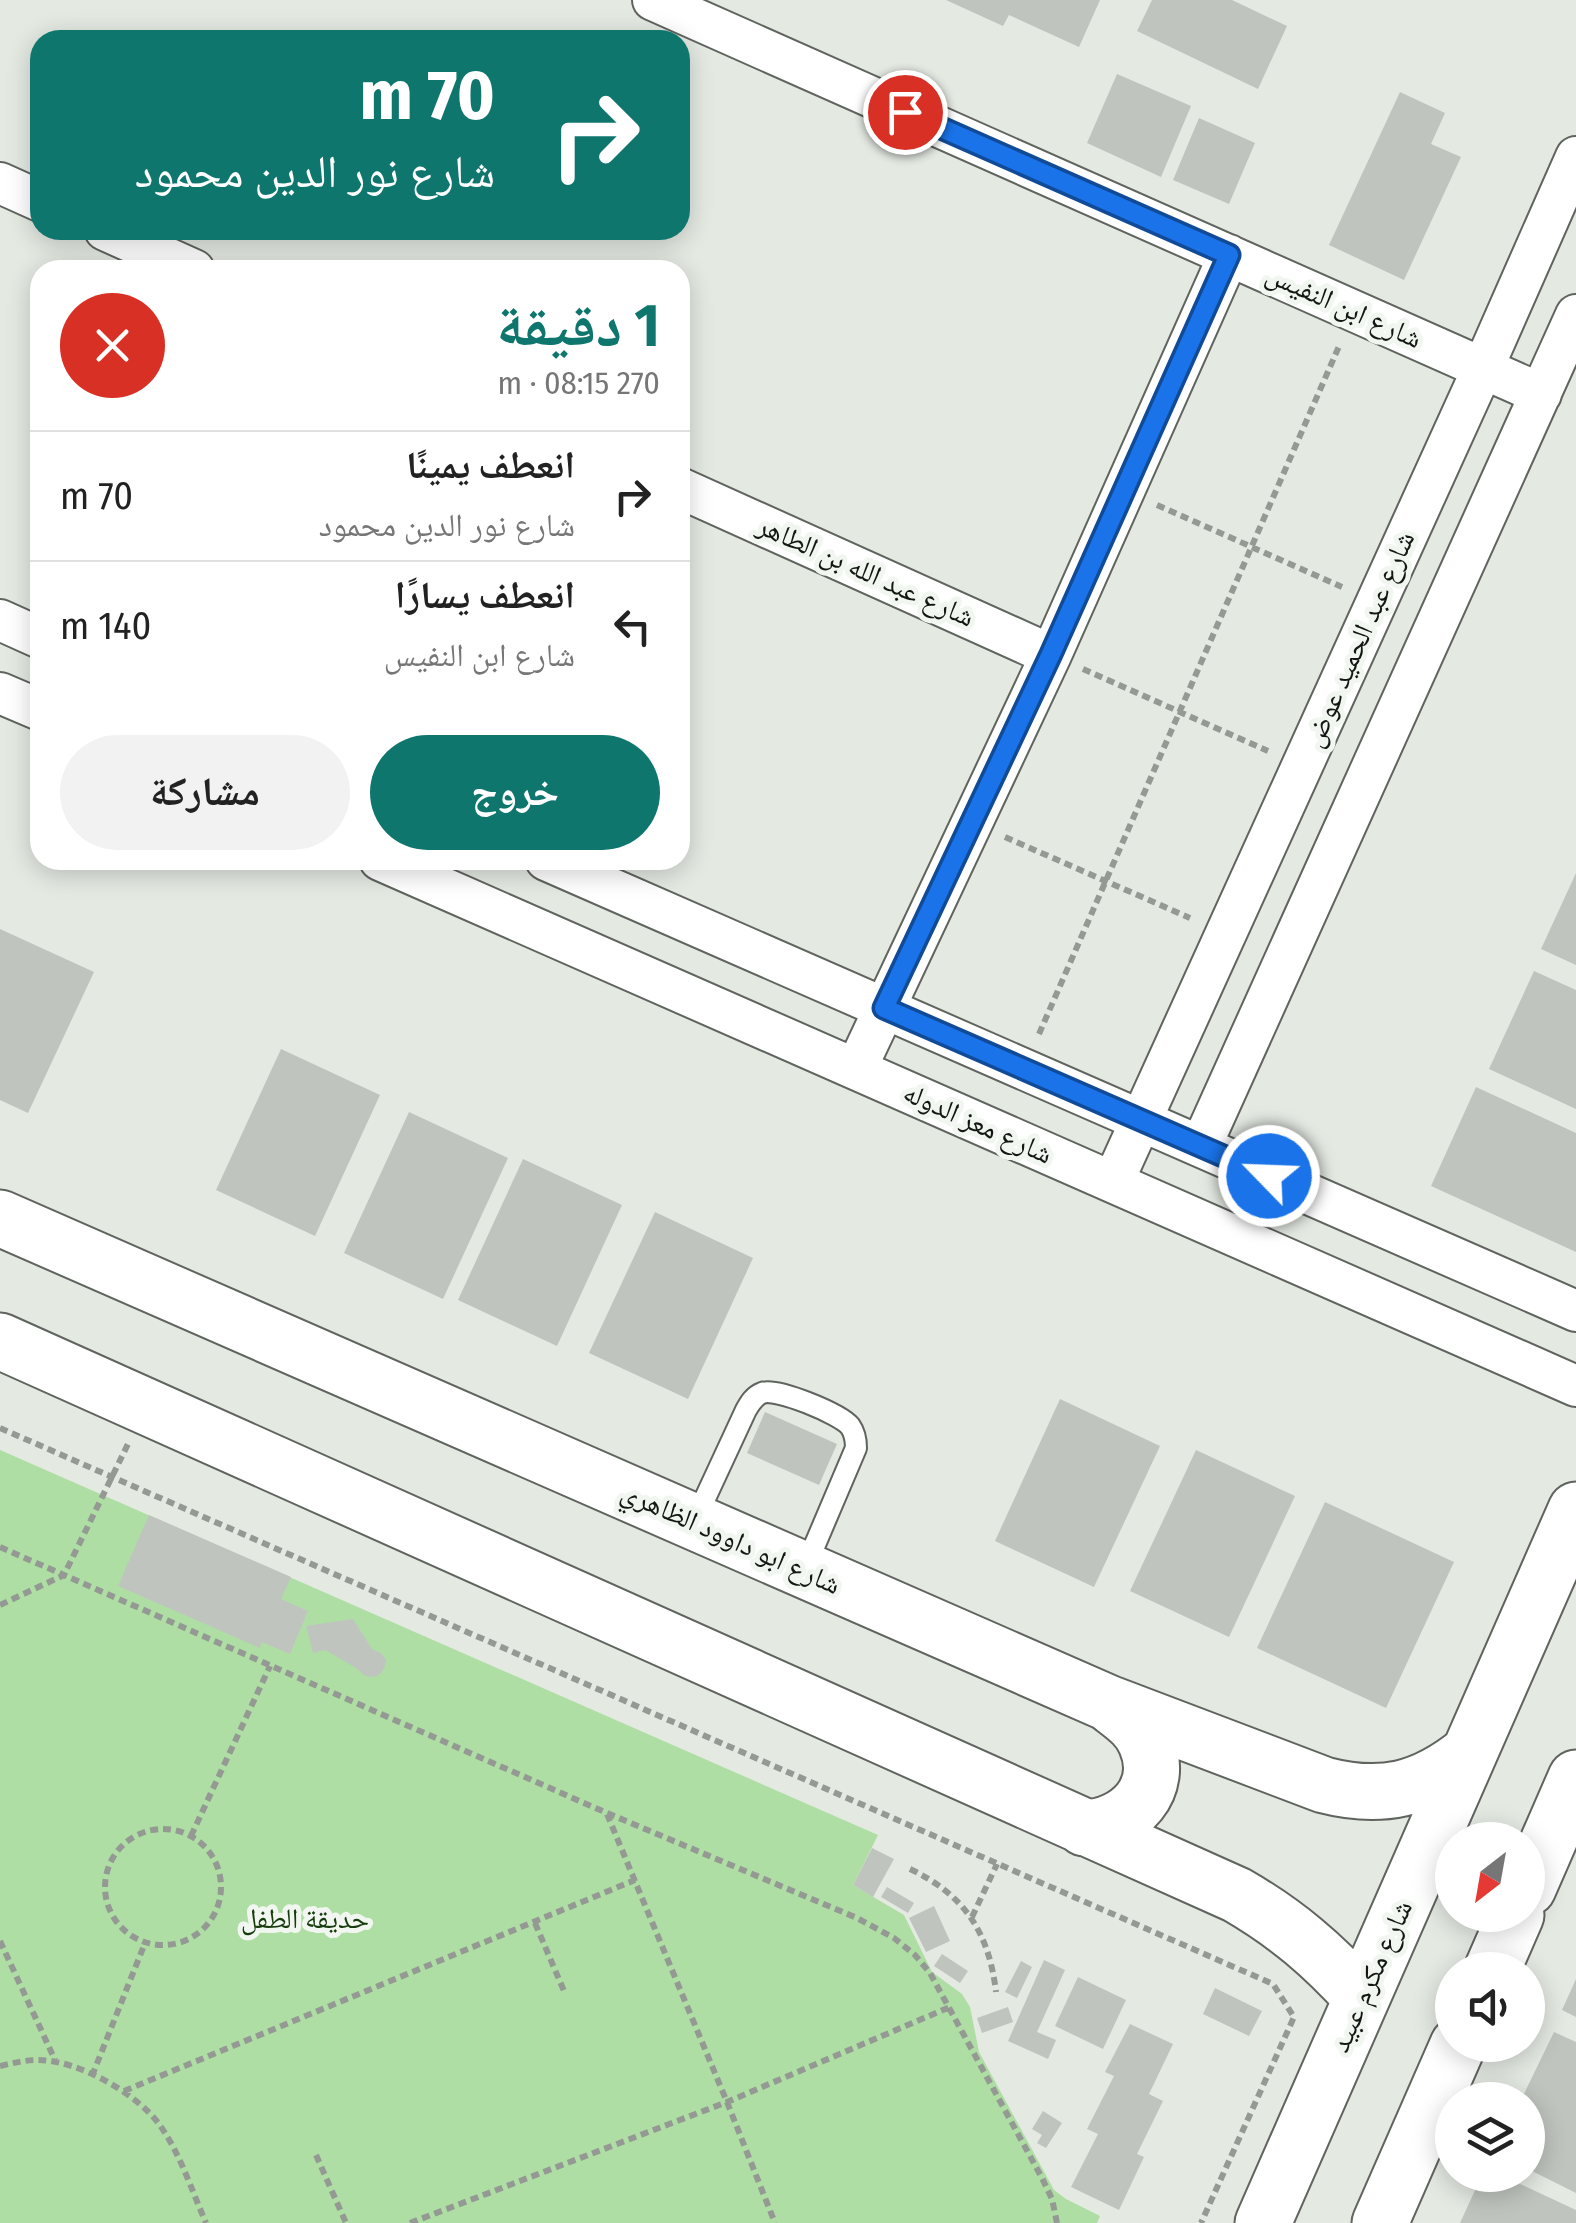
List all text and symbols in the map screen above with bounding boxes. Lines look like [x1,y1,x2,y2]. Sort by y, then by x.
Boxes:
text: 70 m [360,54,495,138]
icon: right [530,70,660,200]
pin [863,70,948,155]
icon: arrive [878,85,933,140]
text: شارع نور الدين محمود [135,145,495,199]
street label: شارع ابن النفيس [1260,257,1427,356]
text: 1 دقيقة [496,290,660,362]
button: close [60,293,165,398]
text: 270 m · 08:15 [498,364,660,402]
text: انعطف يمينًا [406,442,575,488]
icon: right [605,469,660,524]
text: 70 m [60,473,133,519]
text: شارع نور الدين محمود [319,506,575,544]
street label: شارع عبد الله بن الطاهر [751,508,980,635]
street label: شارع عبد الحميد عوض [1297,526,1422,752]
text: انعطف يسارًا [395,572,575,618]
icon: left [605,599,660,654]
text: 140 m [60,603,151,649]
text: شارع ابن النفيس [384,636,575,674]
button: مشاركة [60,735,350,850]
button: خروج [370,735,660,850]
street label: شارع معز الدوله [898,1075,1058,1171]
position arrow [1217,1124,1321,1228]
street label: شارع ابو داوود الظاهري [614,1475,846,1607]
north arrow [1435,1822,1545,1932]
map controls [1435,1822,1545,2192]
street label: شارع مكرم عبيد [1323,1895,1421,2058]
park label: حديقة الطفل [241,1902,369,1936]
button: sound [1435,1952,1545,2062]
button: layers [1435,2082,1545,2192]

